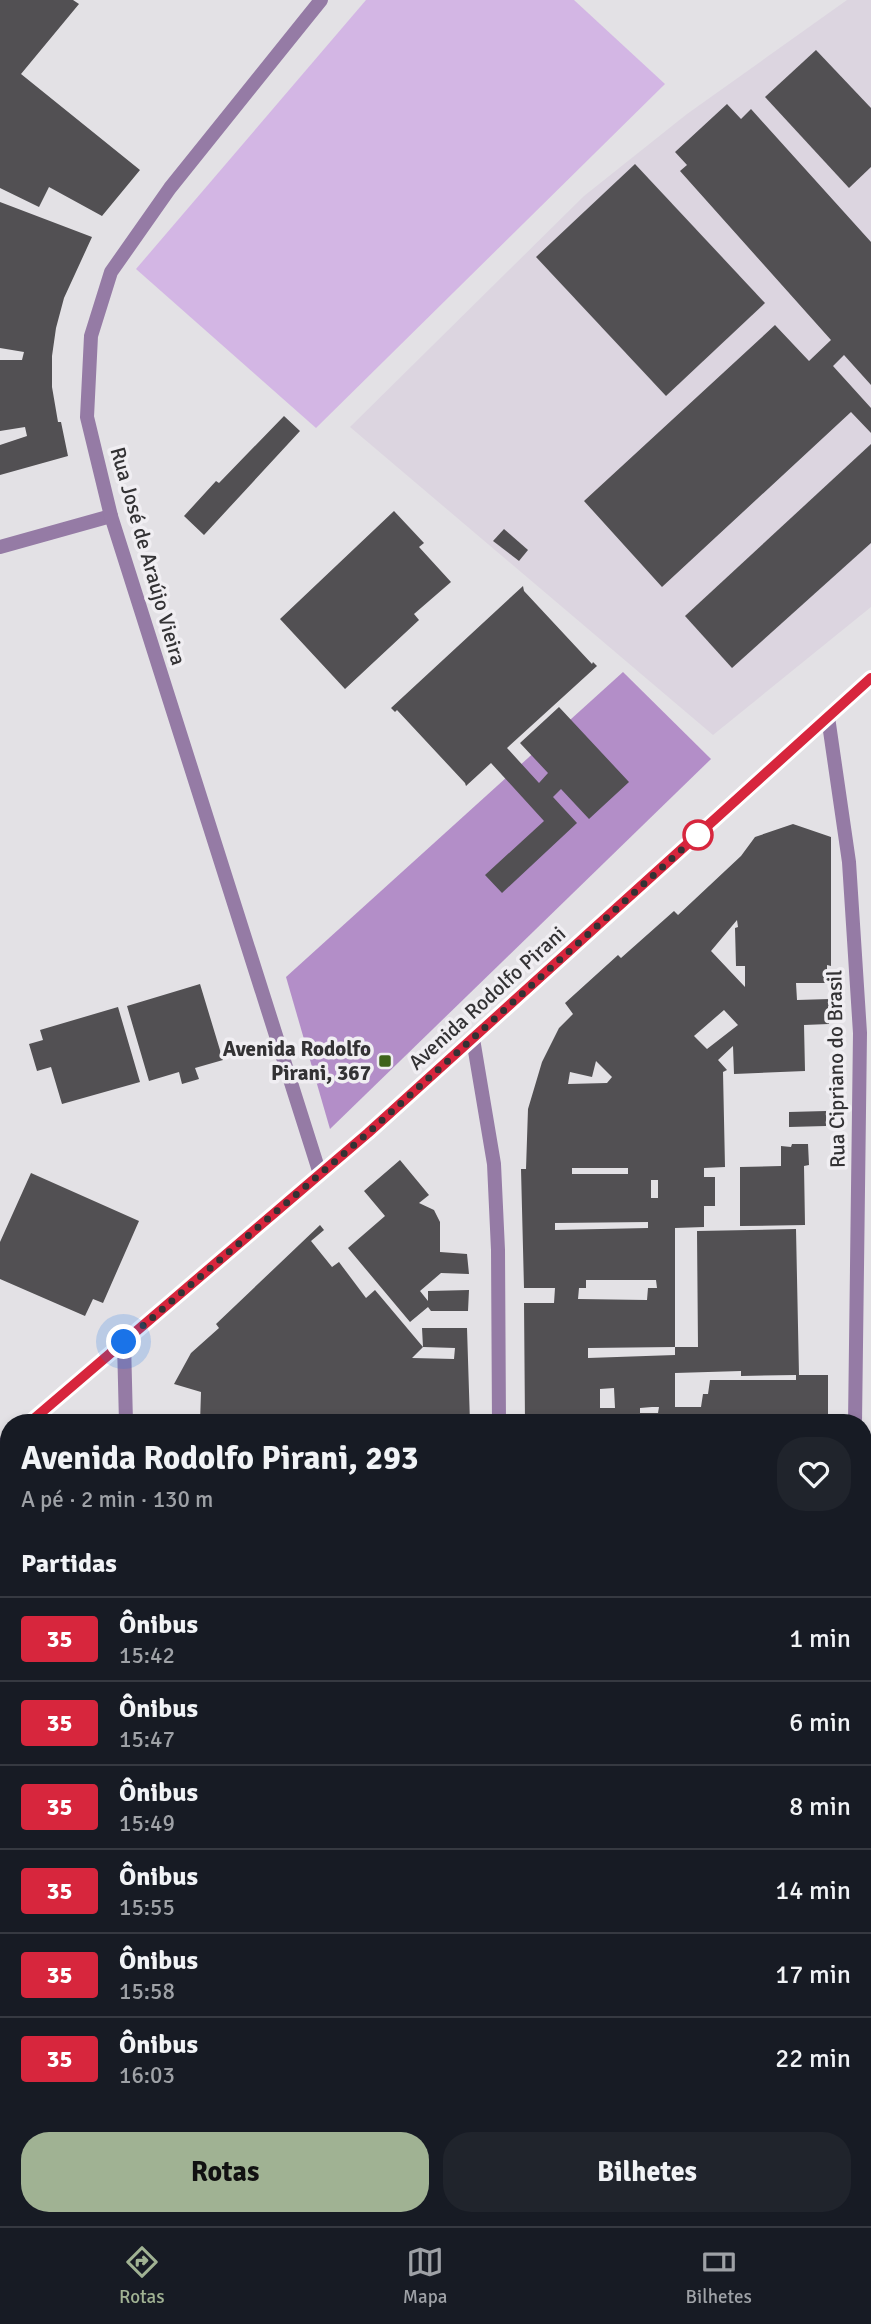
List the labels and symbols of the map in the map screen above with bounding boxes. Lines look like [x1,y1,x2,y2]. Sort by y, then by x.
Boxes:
street label: Rua José de Araújo Vieira [104,444,192,668]
unlabelled marker [683,820,713,850]
street label: Avenida Rodolfo Pirani [403,921,571,1075]
street label: Rua Cipriano do Brasil [821,970,851,1168]
place label: Avenida Rodolfo Pirani, 367 [223,1036,371,1086]
marker: Avenida Rodolfo Pirani, 367 [377,1053,393,1069]
your location [106,1324,141,1359]

